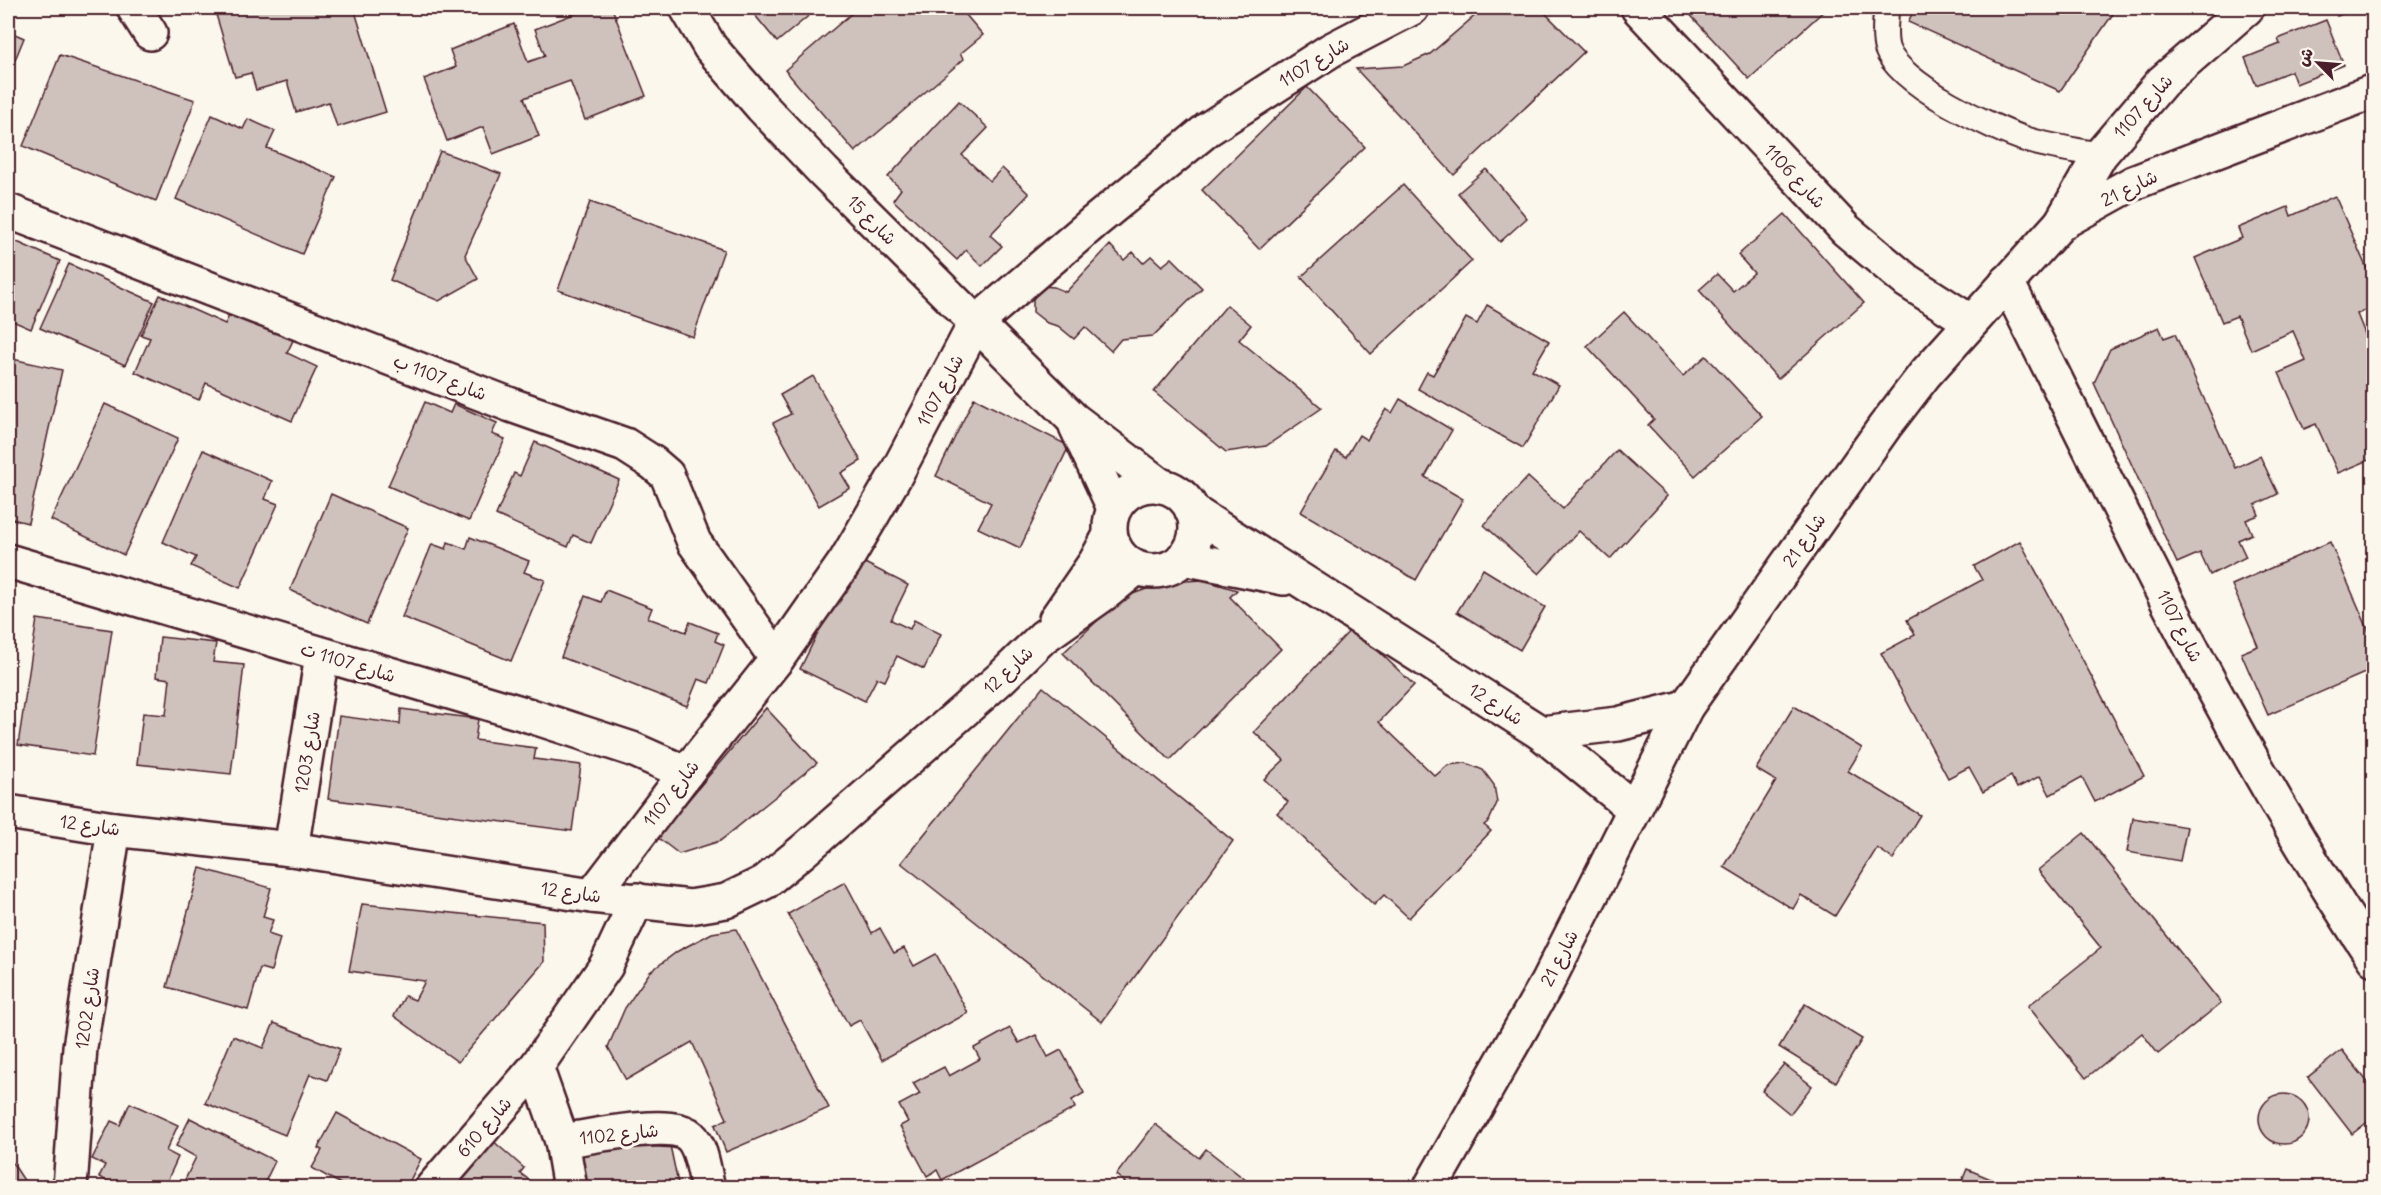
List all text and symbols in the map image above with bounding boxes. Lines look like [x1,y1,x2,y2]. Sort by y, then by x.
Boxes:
street label: شارع 1107 [1275,32,1354,93]
north arrow [2288,33,2348,93]
text: ش [2292,44,2317,69]
street label: شارع 1107 [2108,69,2178,143]
street label: شارع 1106 [1759,139,1831,214]
street label: شارع 21 [2097,164,2162,212]
street label: شارع 15 [842,190,902,250]
street label: شارع 1107 ب [390,349,490,406]
street label: شارع 1107 [912,350,969,430]
street label: شارع 21 [1777,509,1832,572]
street label: شارع 1107 [2151,586,2208,666]
street label: شارع 1107 ت [297,637,398,688]
street label: شارع 12 [978,641,1039,700]
street label: شارع 12 [1464,678,1528,731]
street label: شارع 1203 [289,710,326,795]
street label: شارع 1107 [638,755,705,831]
street label: شارع 12 [58,809,121,842]
street label: شارع 12 [539,876,602,909]
street label: شارع 21 [1535,926,1584,991]
street label: شارع 1202 [70,966,105,1050]
street label: شارع 610 [451,1092,517,1163]
street label: شارع 1102 [578,1118,660,1151]

